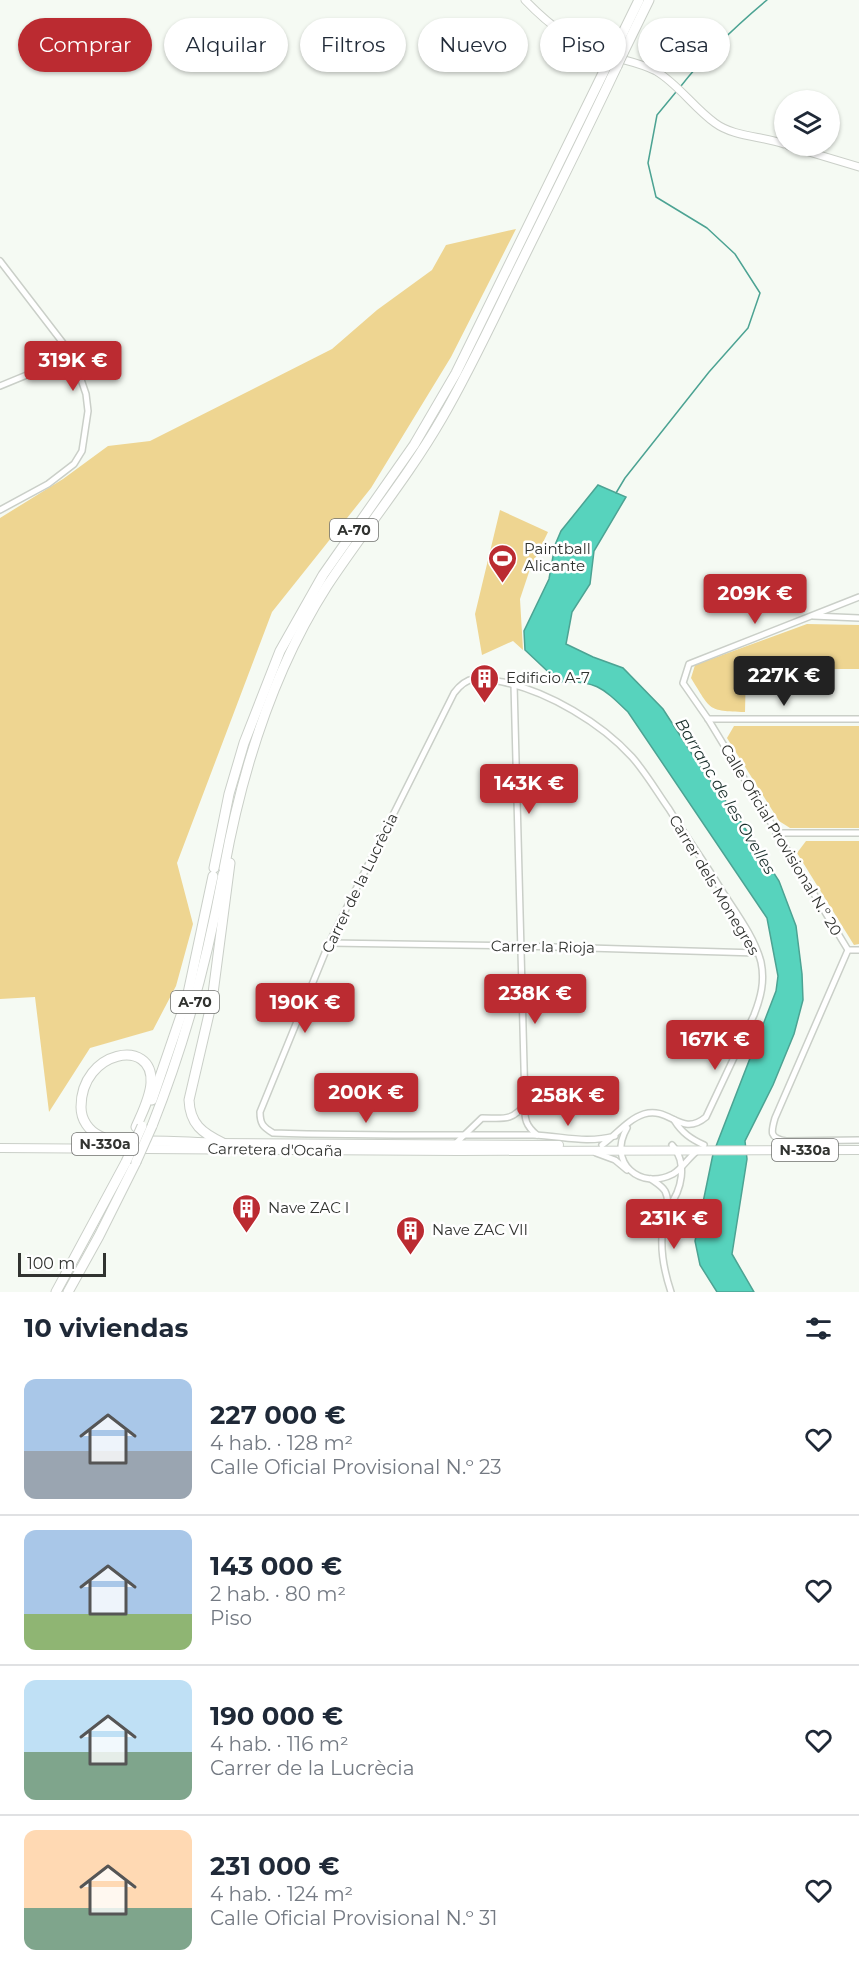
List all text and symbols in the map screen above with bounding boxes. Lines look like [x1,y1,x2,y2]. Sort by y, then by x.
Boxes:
chip: Comprar [18,18,152,72]
chip: Alquilar [164,18,288,72]
chip: Filtros [300,18,406,72]
chip: Nuevo [418,18,528,72]
chip: Piso [540,18,626,72]
chip: Casa [638,18,730,72]
map controls [774,90,840,156]
button: layers [774,90,840,156]
pin: 319K € [24,341,122,392]
text: 319K € [38,348,108,372]
road number: A-70 [330,519,378,541]
place label: Paintball Alicante [524,539,591,575]
sports icon: Paintball Alicante [487,542,519,584]
pin: 209K € [706,574,804,625]
text: 209K € [718,581,792,605]
pin: 227K € [735,656,833,707]
building icon: Edificio A-7 [469,662,501,704]
text: 227K € [748,663,820,687]
place label: Edificio A-7 [506,668,590,687]
water label: Barranc de les Ovelles [671,715,780,878]
street label: Calle Oficial Provisional N.º 20 [717,740,846,939]
pin: 143K € [480,764,578,815]
text: 143K € [494,771,564,795]
street label: Carrer de la Lucrècia [317,810,402,956]
street label: Carrer dels Monegres [665,811,764,958]
street label: Carrer la Rioja [491,936,595,957]
pin: 238K € [486,974,584,1025]
text: 238K € [498,981,572,1005]
pin: 190K € [256,983,354,1034]
text: 190K € [270,990,340,1014]
road number: A-70 [171,991,219,1013]
pin: 167K € [666,1020,764,1071]
text: 167K € [680,1027,750,1051]
pin: 200K € [317,1073,415,1124]
pin: 258K € [519,1076,617,1127]
text: 200K € [328,1080,404,1104]
text: 258K € [531,1083,605,1107]
road number: N-330a [72,1133,138,1155]
street label: Carretera d'Ocaña [207,1139,343,1160]
road number: N-330a [772,1139,838,1161]
building icon: Nave ZAC I [231,1192,263,1234]
place label: Nave ZAC I [268,1198,349,1217]
pin: 231K € [625,1199,723,1250]
text: 231K € [640,1206,708,1230]
building icon: Nave ZAC VII [395,1214,427,1256]
place label: Nave ZAC VII [432,1220,528,1239]
scale bar [18,1250,106,1278]
text: 100 m [27,1254,75,1273]
text: 10 viviendas [24,1312,188,1344]
icon: filters [802,1312,835,1345]
text: 227 000 € [210,1399,346,1431]
icon: home [72,1403,144,1475]
icon: heart [802,1423,835,1456]
text: 4 hab. · 128 m² [210,1431,353,1455]
text: Calle Oficial Provisional N.º 23 [210,1455,502,1479]
text: 143 000 € [210,1550,342,1582]
icon: home [72,1554,144,1626]
icon: heart [802,1574,835,1607]
text: 2 hab. · 80 m² [210,1582,346,1606]
text: Piso [210,1606,252,1630]
text: 190 000 € [210,1700,343,1732]
icon: home [72,1704,144,1776]
icon: heart [802,1724,835,1757]
text: 4 hab. · 116 m² [210,1732,348,1756]
text: Carrer de la Lucrècia [210,1756,415,1780]
text: 231 000 € [210,1850,340,1882]
icon: home [72,1854,144,1926]
icon: heart [802,1874,835,1907]
text: 4 hab. · 124 m² [210,1882,353,1906]
text: Calle Oficial Provisional N.º 31 [210,1906,498,1930]

